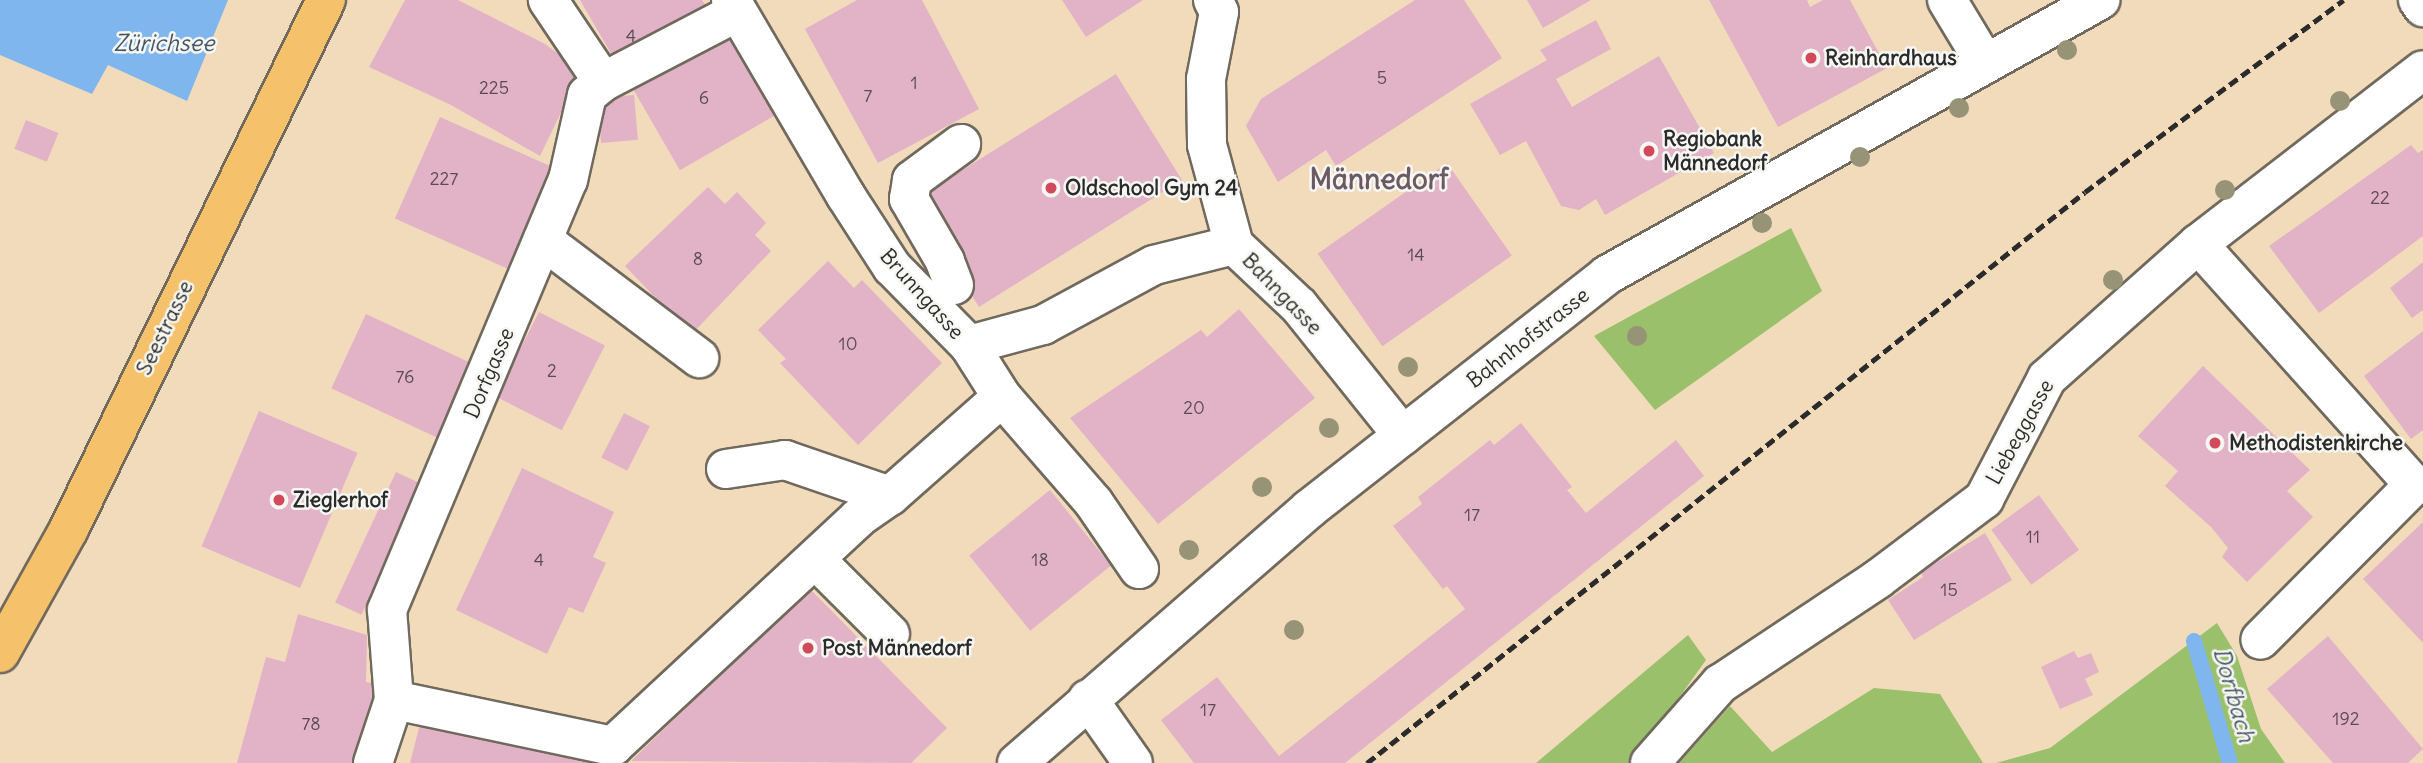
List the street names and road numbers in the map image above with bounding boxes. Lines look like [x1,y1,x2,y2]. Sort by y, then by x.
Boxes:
street label: Brunngasse [875,244,969,344]
street label: Bahngasse [1237,248,1327,340]
street label: Seestrasse [131,277,199,379]
street label: Bahnhofstrasse [1462,282,1594,394]
street label: Dorfgasse [459,324,519,422]
street label: Liebeggasse [1981,375,2059,489]

